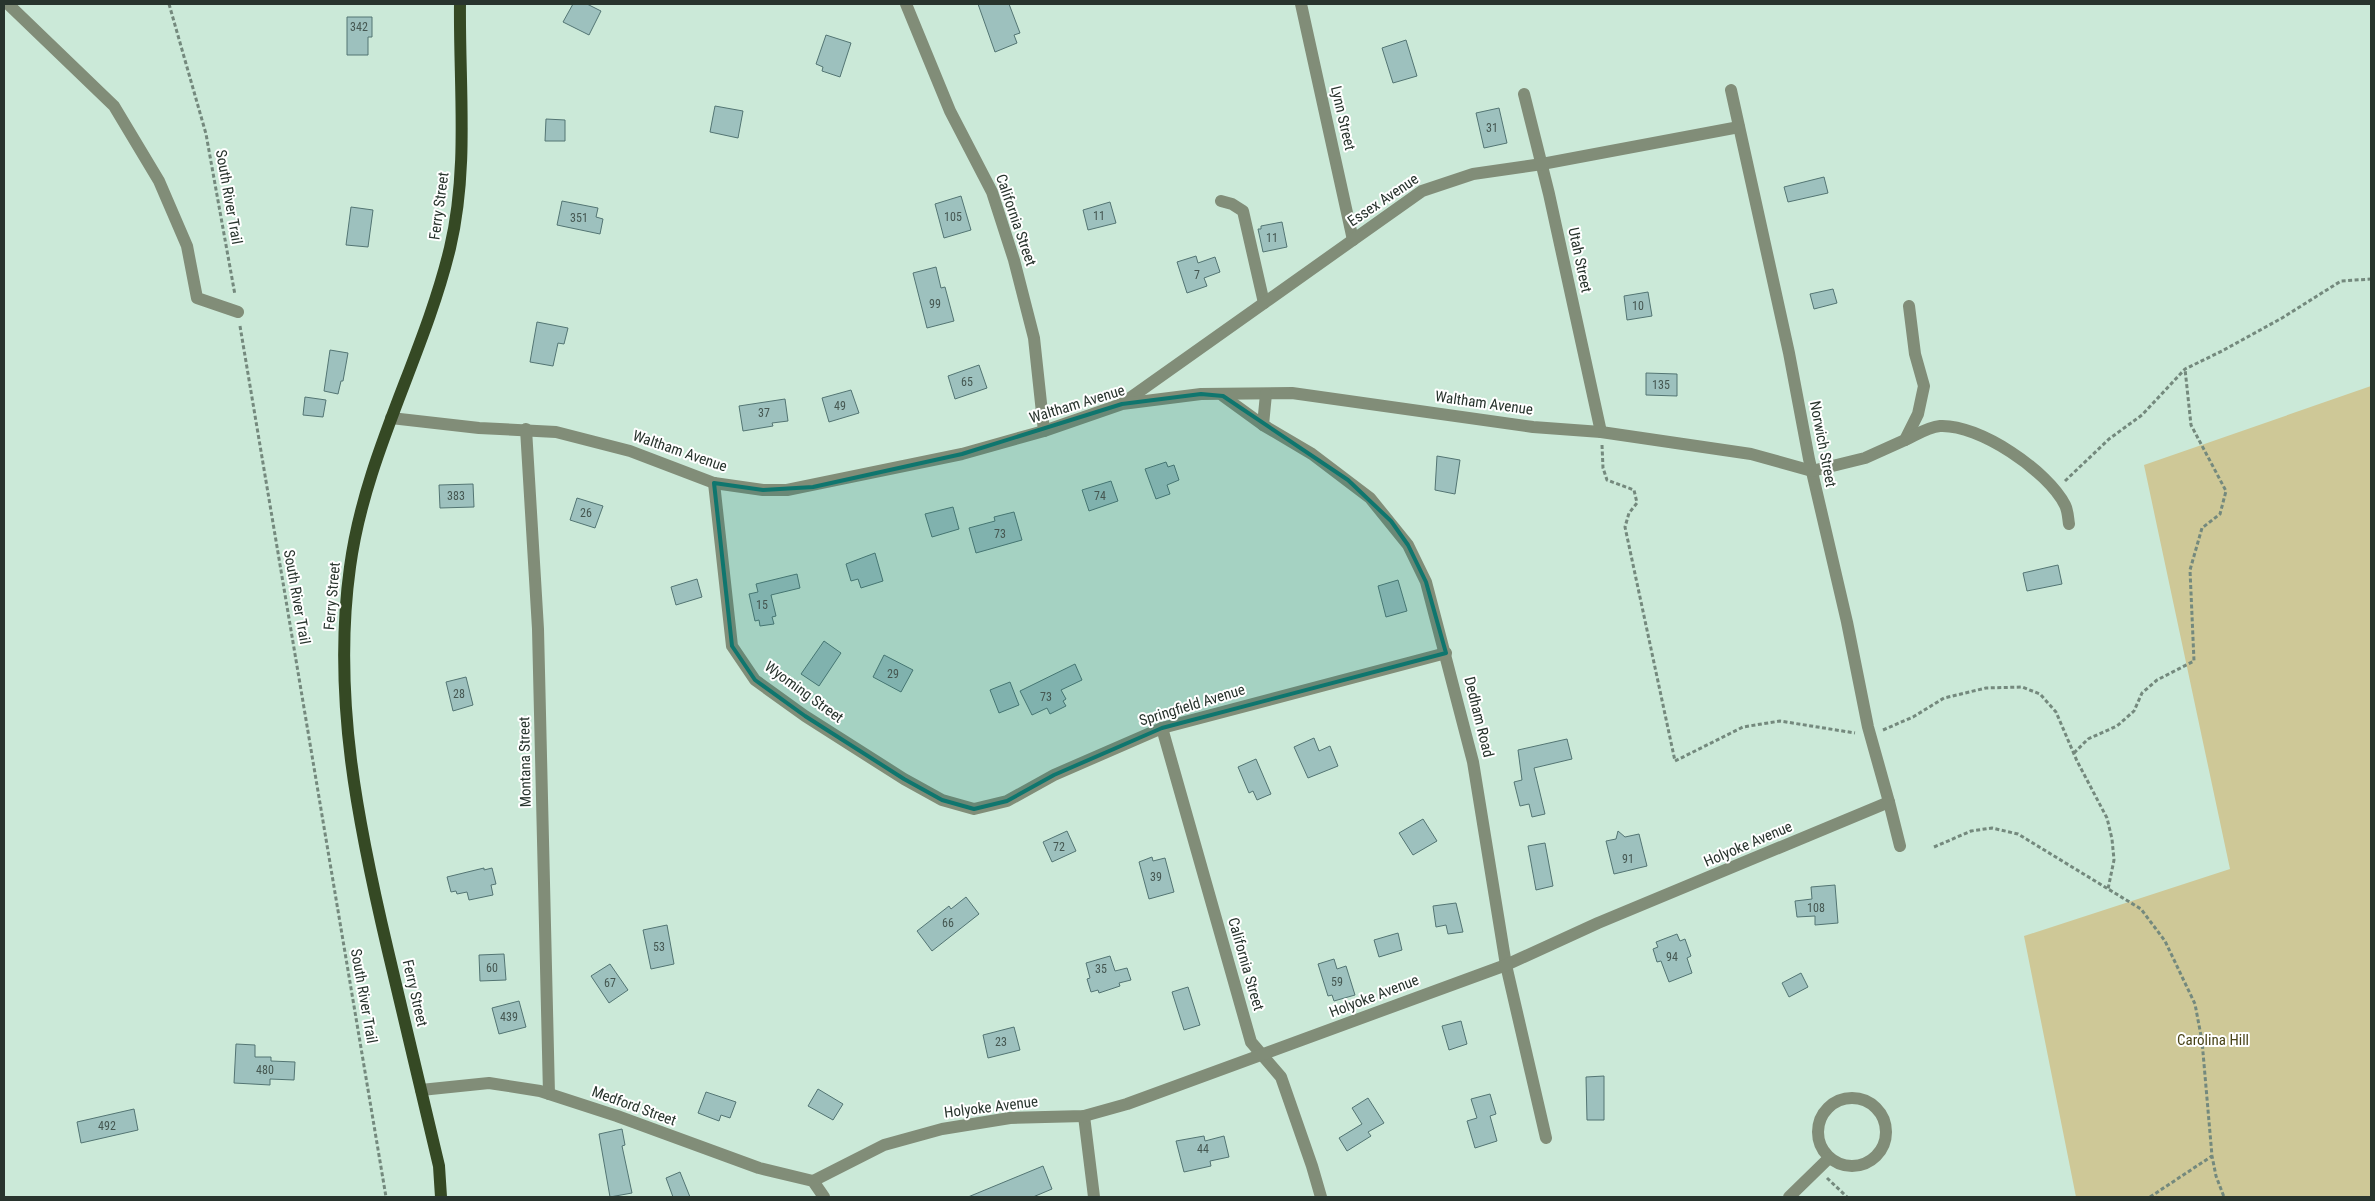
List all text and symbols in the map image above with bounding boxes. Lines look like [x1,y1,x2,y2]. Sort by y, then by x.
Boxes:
house number: 342 [350,20,368,34]
street label: Lynn Street [1327,84,1359,152]
house number: 31 [1486,121,1498,135]
street label: South River Trail [212,148,246,246]
street label: Essex Avenue [1344,170,1422,230]
street label: Ferry Street [425,171,453,241]
street label: California Street [992,172,1040,268]
house number: 11 [1093,209,1105,223]
house number: 105 [944,210,962,224]
house number: 351 [570,211,588,225]
street label: Utah Street [1564,226,1596,294]
house number: 11 [1266,231,1278,245]
house number: 7 [1194,268,1200,282]
house number: 99 [929,297,941,311]
house number: 10 [1632,299,1644,313]
house number: 65 [961,375,973,389]
house number: 135 [1652,378,1670,392]
street label: Waltham Avenue [1027,381,1127,427]
street label: Waltham Avenue [1434,387,1534,419]
house number: 49 [834,399,846,413]
street label: Norwich Street [1806,399,1840,489]
house number: 37 [758,406,770,420]
street label: Waltham Avenue [630,426,730,476]
house number: 383 [447,489,465,503]
house number: 74 [1094,489,1106,503]
house number: 26 [580,506,592,520]
house number: 73 [994,527,1006,541]
street label: South River Trail [280,548,314,646]
street label: Ferry Street [320,561,344,631]
house number: 15 [756,598,768,612]
street label: Wyoming Street [761,657,847,727]
house number: 29 [887,667,899,681]
street label: Dedham Road [1460,675,1498,759]
street label: Springfield Avenue [1137,680,1247,730]
house number: 28 [453,687,465,701]
house number: 73 [1040,690,1052,704]
street label: Montana Street [515,716,535,808]
street label: Holyoke Avenue [1701,817,1795,871]
house number: 72 [1053,840,1065,854]
house number: 91 [1622,852,1634,866]
house number: 39 [1150,870,1162,884]
house number: 108 [1807,901,1825,915]
street label: California Street [1224,915,1268,1013]
house number: 66 [942,916,954,930]
house number: 53 [653,940,665,954]
street label: South River Trail [347,947,381,1045]
house number: 94 [1666,950,1678,964]
street label: Ferry Street [399,958,431,1028]
house number: 60 [486,961,498,975]
house number: 35 [1095,962,1107,976]
street label: Holyoke Avenue [1327,971,1421,1021]
house number: 59 [1331,975,1343,989]
house number: 67 [604,976,616,990]
house number: 439 [500,1010,518,1024]
park label: Carolina Hill [2177,1031,2249,1049]
house number: 23 [995,1035,1007,1049]
house number: 480 [256,1063,274,1077]
street label: Medford Street [589,1082,679,1130]
street label: Holyoke Avenue [943,1092,1039,1122]
house number: 492 [98,1119,116,1133]
house number: 44 [1197,1142,1209,1156]

